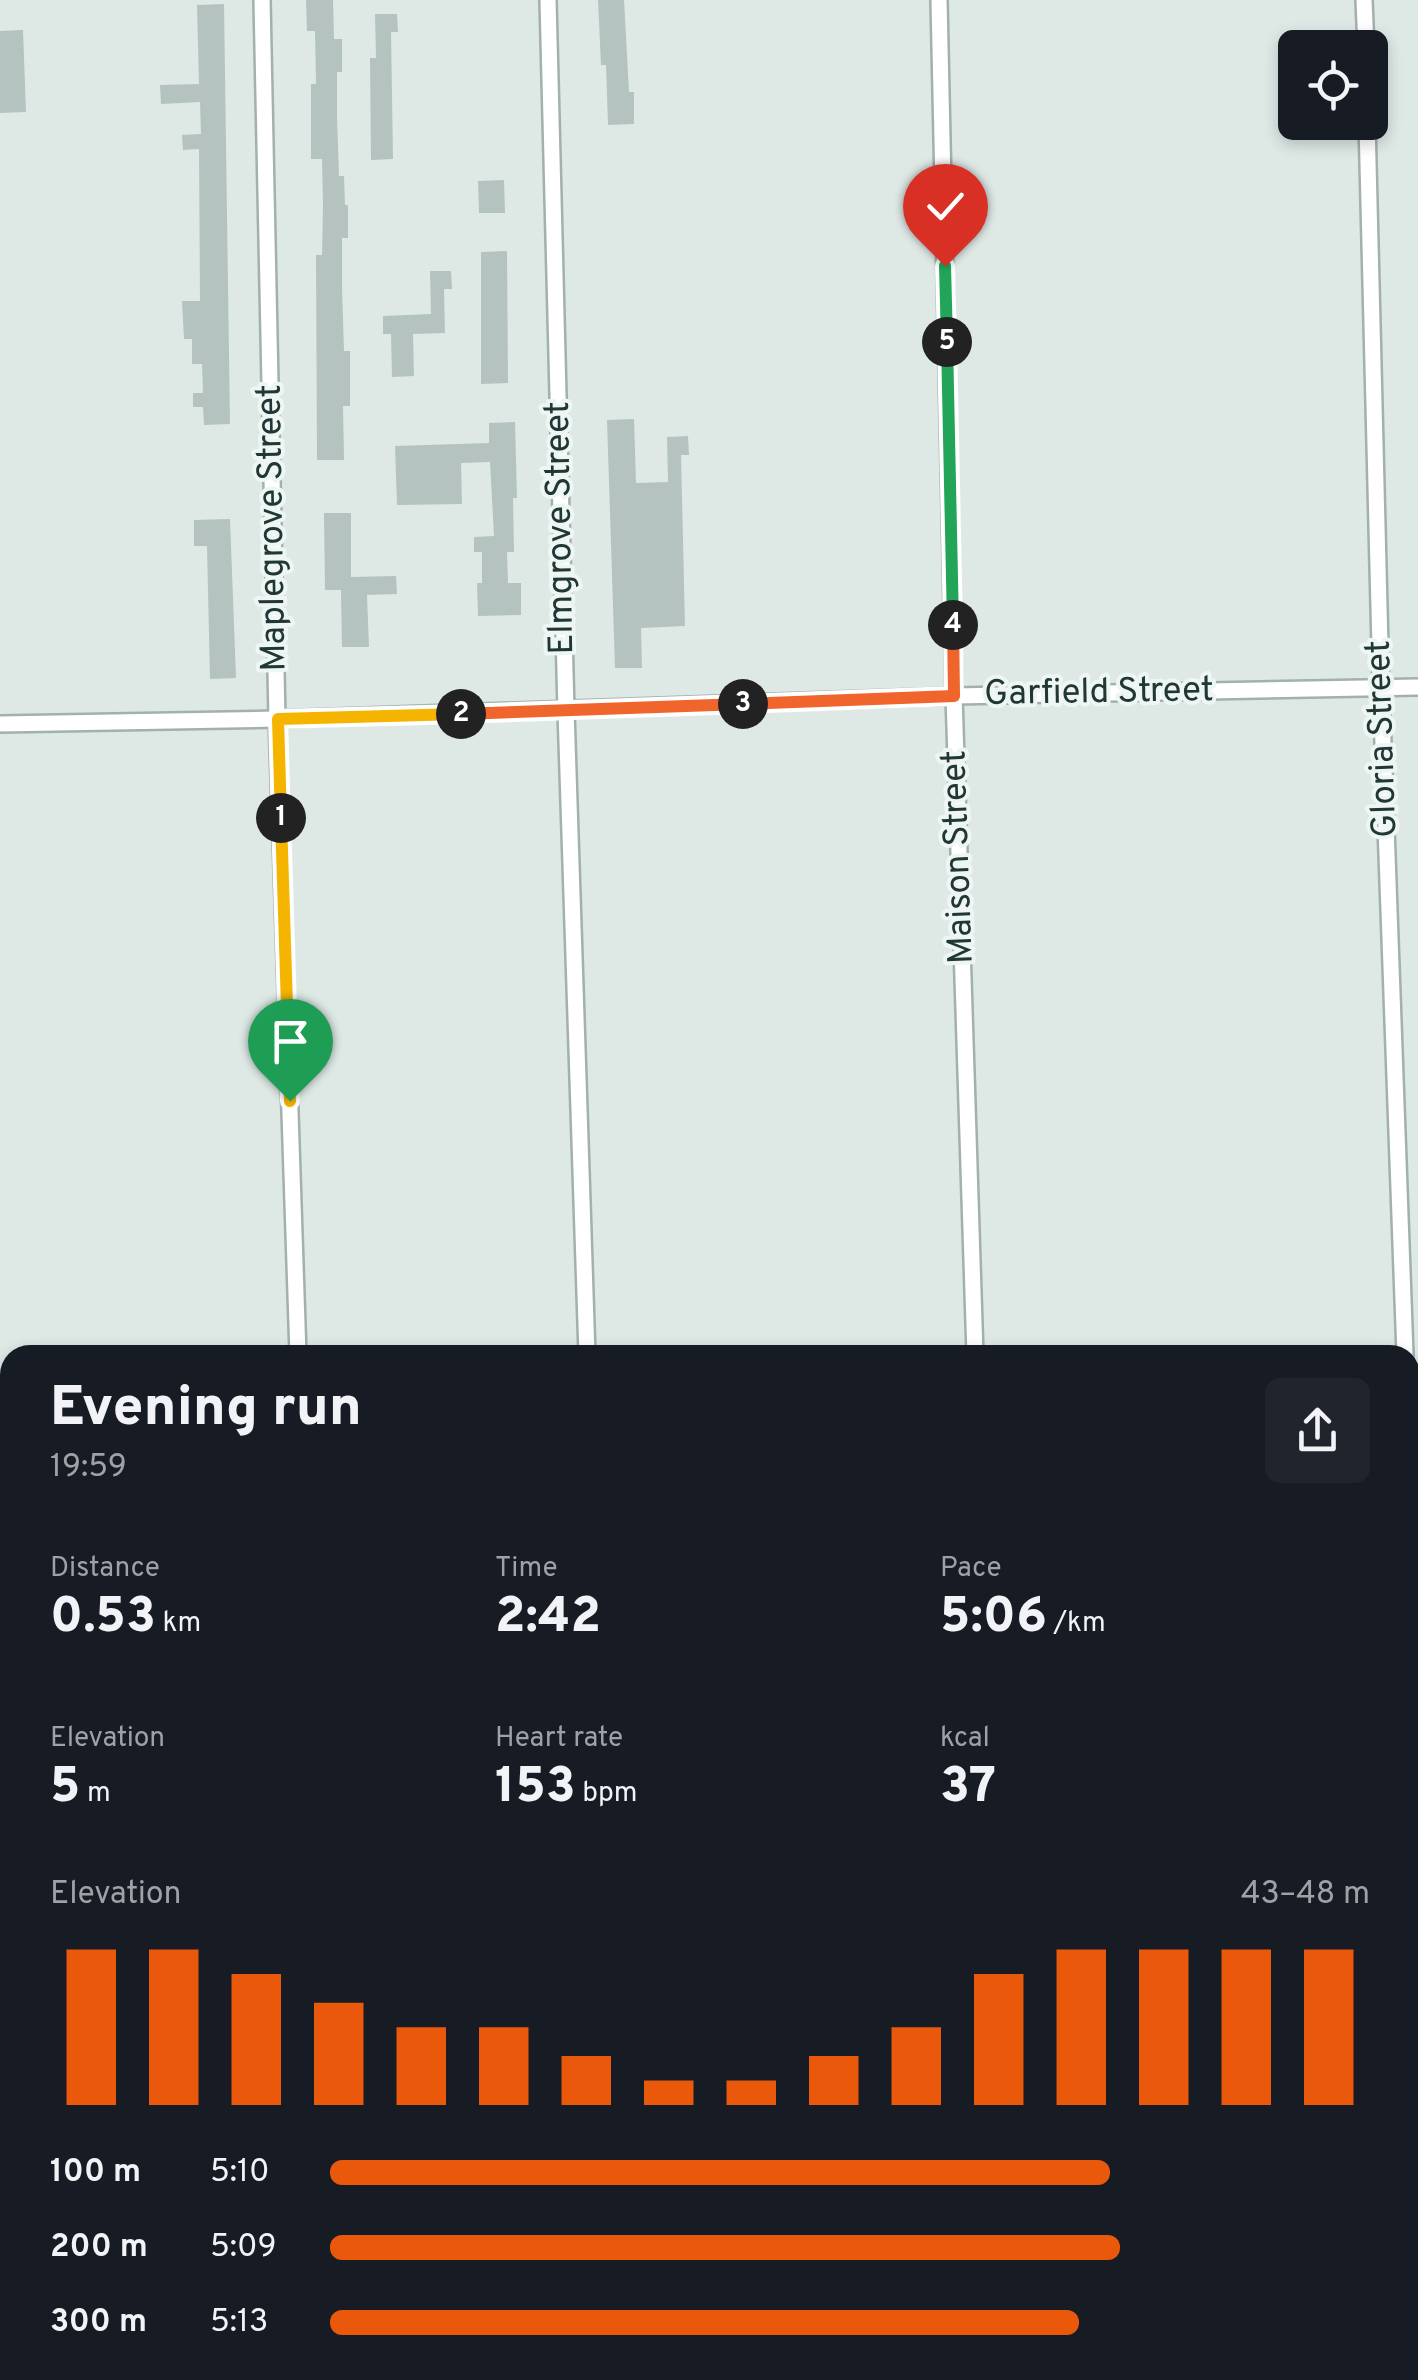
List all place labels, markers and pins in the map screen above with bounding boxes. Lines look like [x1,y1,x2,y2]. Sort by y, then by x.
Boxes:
pin [903,164,988,267]
pin: 5 [922,317,972,367]
pin: 4 [928,600,978,650]
pin: 3 [718,679,768,729]
pin: 2 [436,689,486,739]
pin: 1 [256,793,306,843]
pin [248,999,333,1102]

